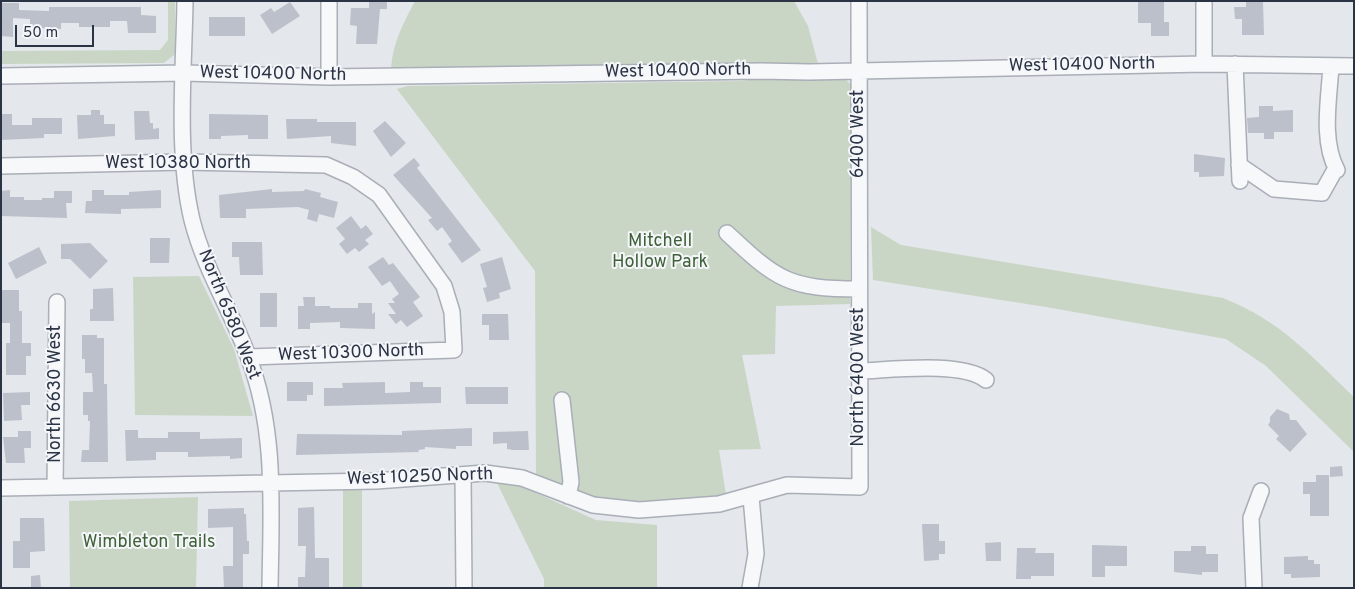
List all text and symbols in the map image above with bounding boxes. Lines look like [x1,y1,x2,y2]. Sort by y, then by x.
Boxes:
scale bar [18,15,96,47]
text: 50 m [23,24,58,43]
street label: West 10400 North [1008,54,1156,78]
street label: West 10400 North [604,60,752,84]
street label: West 10400 North [199,63,347,87]
street label: 6400 West [848,90,870,178]
street label: West 10380 North [105,153,251,175]
park label: Mitchell Hollow Park [612,231,708,274]
street label: North 6580 West [192,247,264,383]
street label: North 6400 West [848,307,870,447]
street label: North 6630 West [45,325,67,463]
street label: West 10300 North [278,341,424,367]
street label: West 10250 North [346,465,494,491]
park label: Wimbleton Trails [83,532,215,554]

